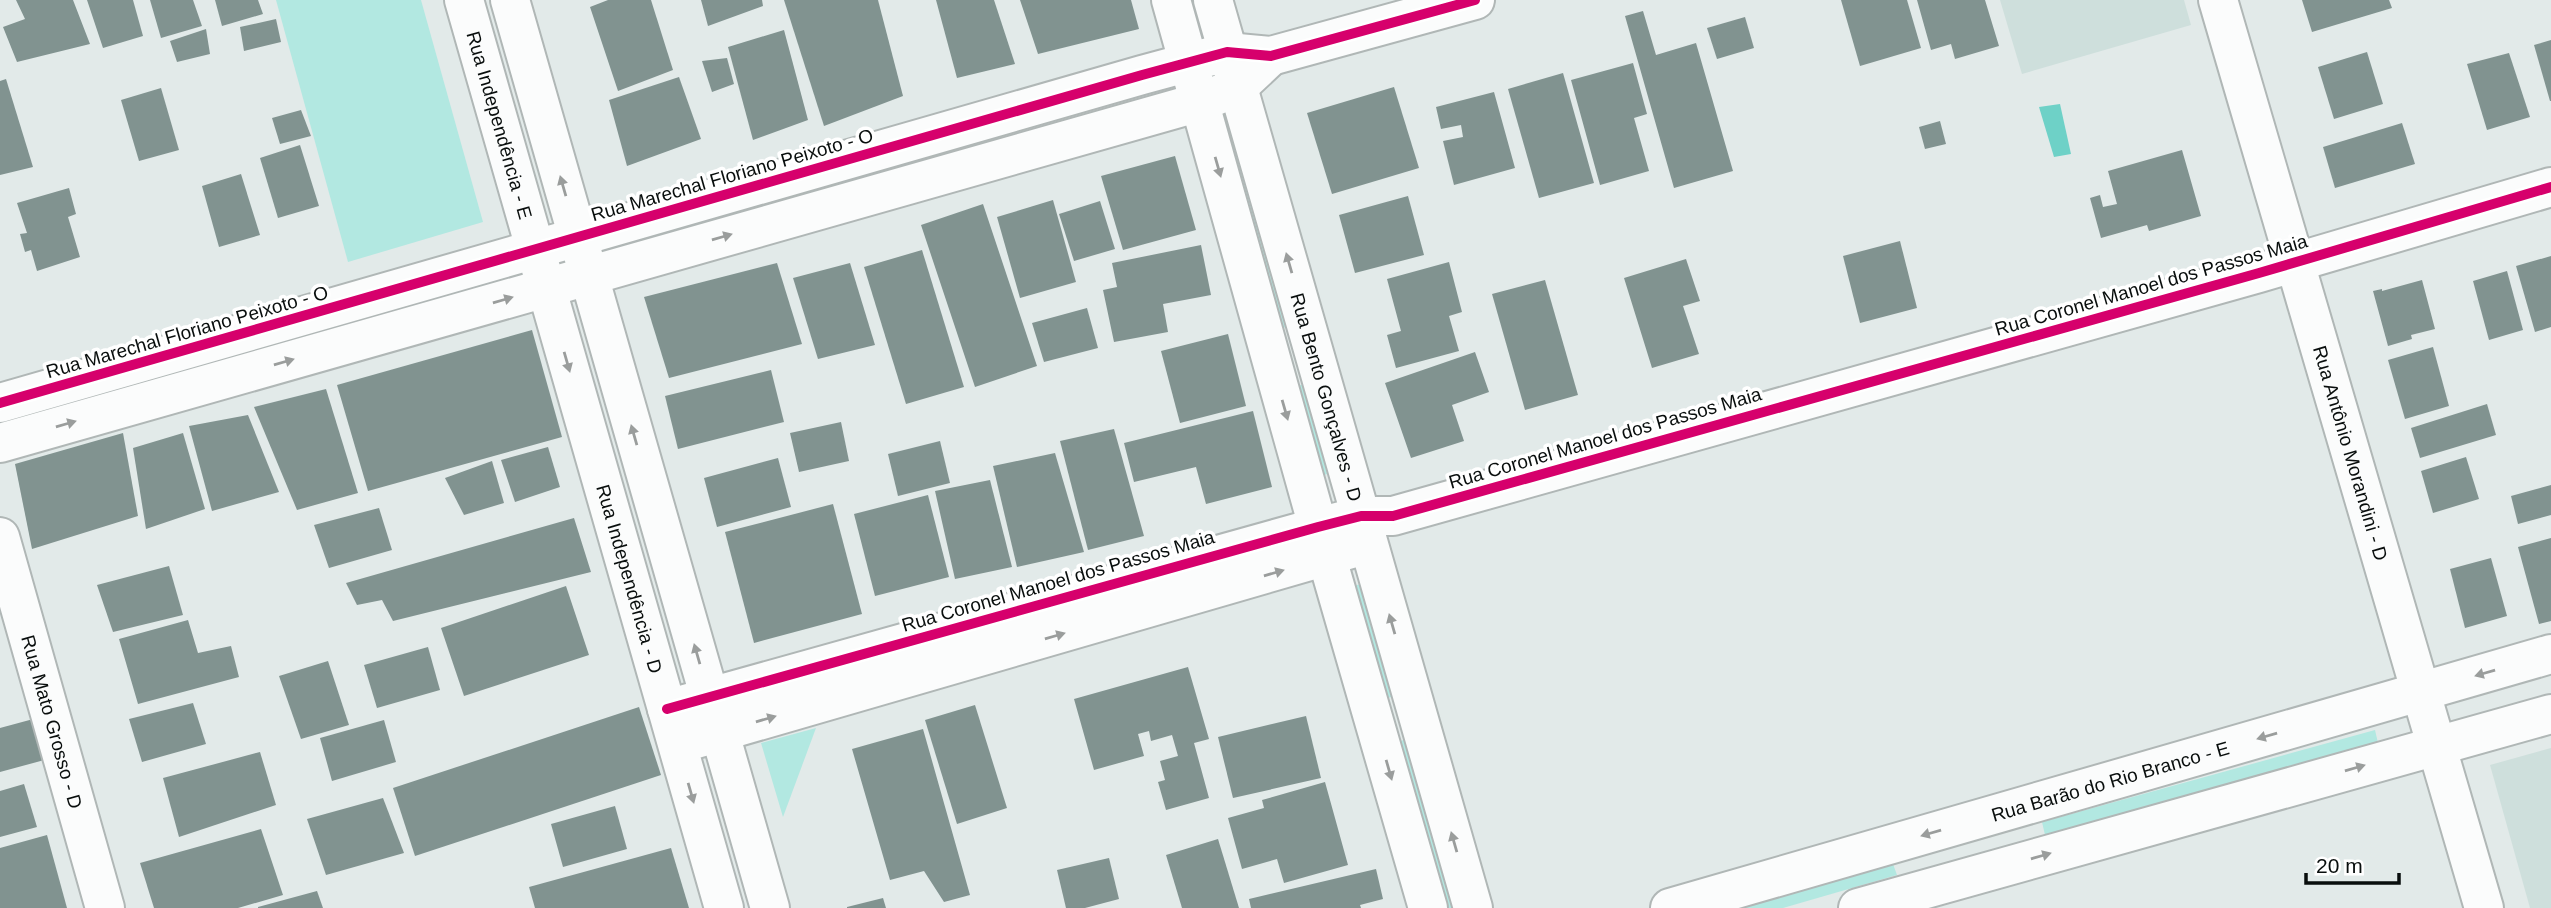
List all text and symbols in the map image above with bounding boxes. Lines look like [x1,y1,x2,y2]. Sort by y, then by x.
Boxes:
street label: Rua Independência - E [463,29,537,221]
street label: Rua Marechal Floriano Peixoto - O [589,125,875,225]
one-way arrow [1213,156,1224,178]
one-way arrow [557,175,568,197]
street label: Rua Coronel Manoel dos Passos Maia [1992,230,2310,340]
one-way arrow [711,231,733,242]
one-way arrow [1284,253,1294,274]
street label: Rua Marechal Floriano Peixoto - O [44,282,330,382]
street label: Rua Bento Gonçalves - D [1287,291,1366,504]
one-way arrow [493,294,514,304]
street label: Rua Antônio Morandini - D [2309,343,2392,563]
one-way arrow [563,352,573,373]
one-way arrow [274,356,296,367]
street label: Rua Coronel Manoel dos Passos Maia [1446,383,1764,493]
one-way arrow [1281,400,1291,421]
one-way arrow [55,419,76,429]
one-way arrow [629,425,639,446]
street label: Rua Independência - D [593,482,667,676]
street label: Rua Coronel Manoel dos Passos Maia [899,526,1217,636]
one-way arrow [1264,567,1285,577]
one-way arrow [1386,613,1396,634]
one-way arrow [1045,630,1066,640]
street label: Rua Mato Grosso - D [18,632,87,811]
one-way arrow [692,643,702,664]
one-way arrow [2474,668,2496,679]
one-way arrow [755,713,777,724]
one-way arrow [2256,731,2277,741]
street label: Rua Barão do Rio Branco - E [1989,737,2231,825]
one-way arrow [1384,760,1394,781]
one-way arrow [2345,763,2366,773]
one-way arrow [686,783,696,804]
one-way arrow [1920,828,1941,838]
one-way arrow [1449,832,1459,853]
scale bar [2306,842,2399,886]
one-way arrow [2031,850,2053,861]
text: 20 m [2316,854,2363,877]

